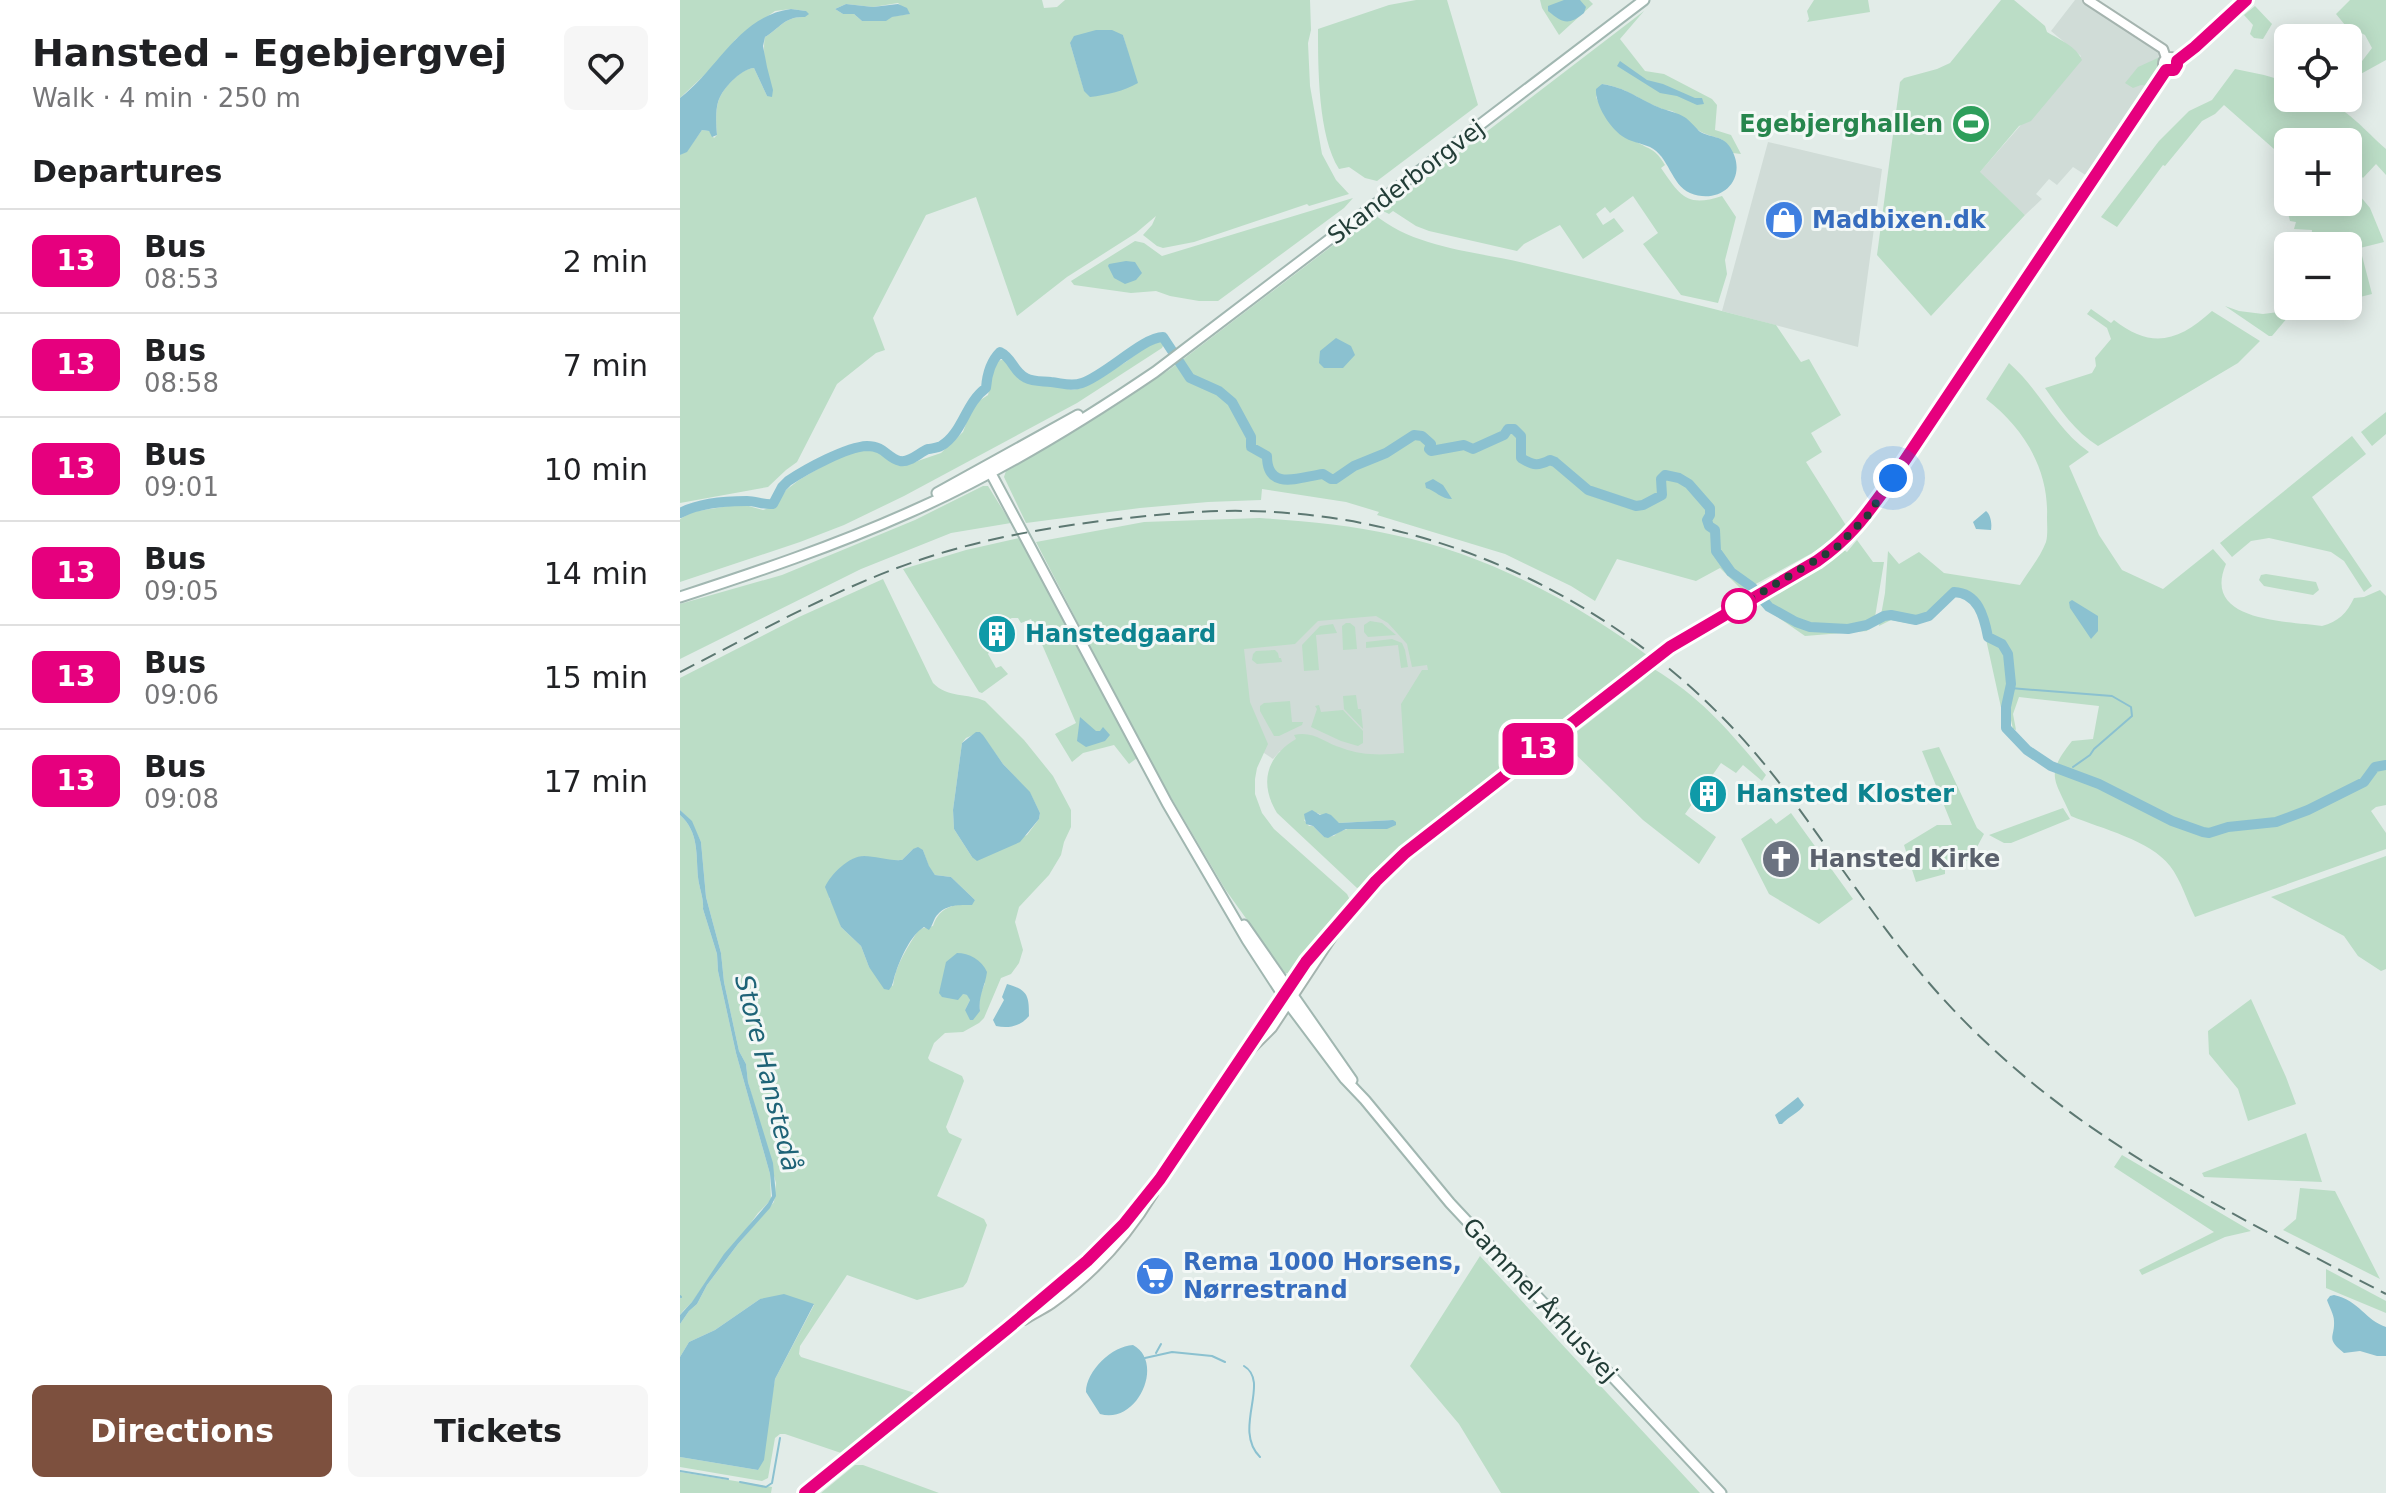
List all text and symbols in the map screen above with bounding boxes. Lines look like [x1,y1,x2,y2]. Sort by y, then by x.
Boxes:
map controls [2274,24,2362,320]
button: locate [2274,24,2362,112]
button: heart [564,26,648,110]
text: Hansted - Egebjergvej [32,31,507,75]
text: Walk · 4 min · 250 m [32,83,301,113]
sports icon: Egebjerghallen [1950,103,1992,145]
place label: Egebjerghallen [1739,110,1943,138]
street label: Skanderborgvej [1322,114,1490,250]
button: + [2274,128,2362,216]
text: Departures [32,154,222,189]
shop icon: Madbixen.dk [1763,199,1805,241]
place label: Madbixen.dk [1812,206,1987,234]
text: Bus [144,229,206,264]
button: − [2274,232,2362,320]
text: 13 [57,244,95,277]
text: 2 min [563,244,648,279]
text: 08:53 [144,264,219,294]
text: Bus [144,333,206,368]
text: 13 [57,348,95,381]
text: 7 min [563,348,648,383]
text: 08:58 [144,368,219,398]
text: Bus [144,437,206,472]
text: 13 [57,452,95,485]
text: 10 min [544,452,648,487]
your location [1873,458,1913,498]
text: 09:01 [144,472,219,502]
text: Bus [144,541,206,576]
text: 13 [57,556,95,589]
text: 14 min [544,556,648,591]
text: 09:05 [144,576,219,606]
unlabelled marker [1722,589,1756,623]
building icon: Hanstedgaard [976,613,1018,655]
place label: Hanstedgaard [1025,620,1216,648]
text: Bus [144,645,206,680]
text: 13 [57,660,95,693]
text: 15 min [544,660,648,695]
text: 09:06 [144,680,219,710]
line badge: 13 [1502,723,1574,775]
text: 13 [1519,732,1557,765]
text: Bus [144,749,206,784]
text: 13 [57,764,95,797]
text: 17 min [544,764,648,799]
building icon: Hansted Kloster [1687,773,1729,815]
place label: Hansted Kloster [1736,780,1954,808]
text: 09:08 [144,784,219,814]
church icon: Hansted Kirke [1760,838,1802,880]
place label: Hansted Kirke [1809,845,2000,873]
water label: Store Hanstedå [729,972,807,1174]
street label: Gammel Århusvej [1457,1212,1624,1388]
place label: Rema 1000 Horsens, Nørrestrand [1183,1248,1462,1304]
supermarket icon: Rema 1000 Horsens, Nørrestrand [1134,1255,1176,1297]
button: Directions [32,1385,332,1477]
button: Tickets [348,1385,648,1477]

